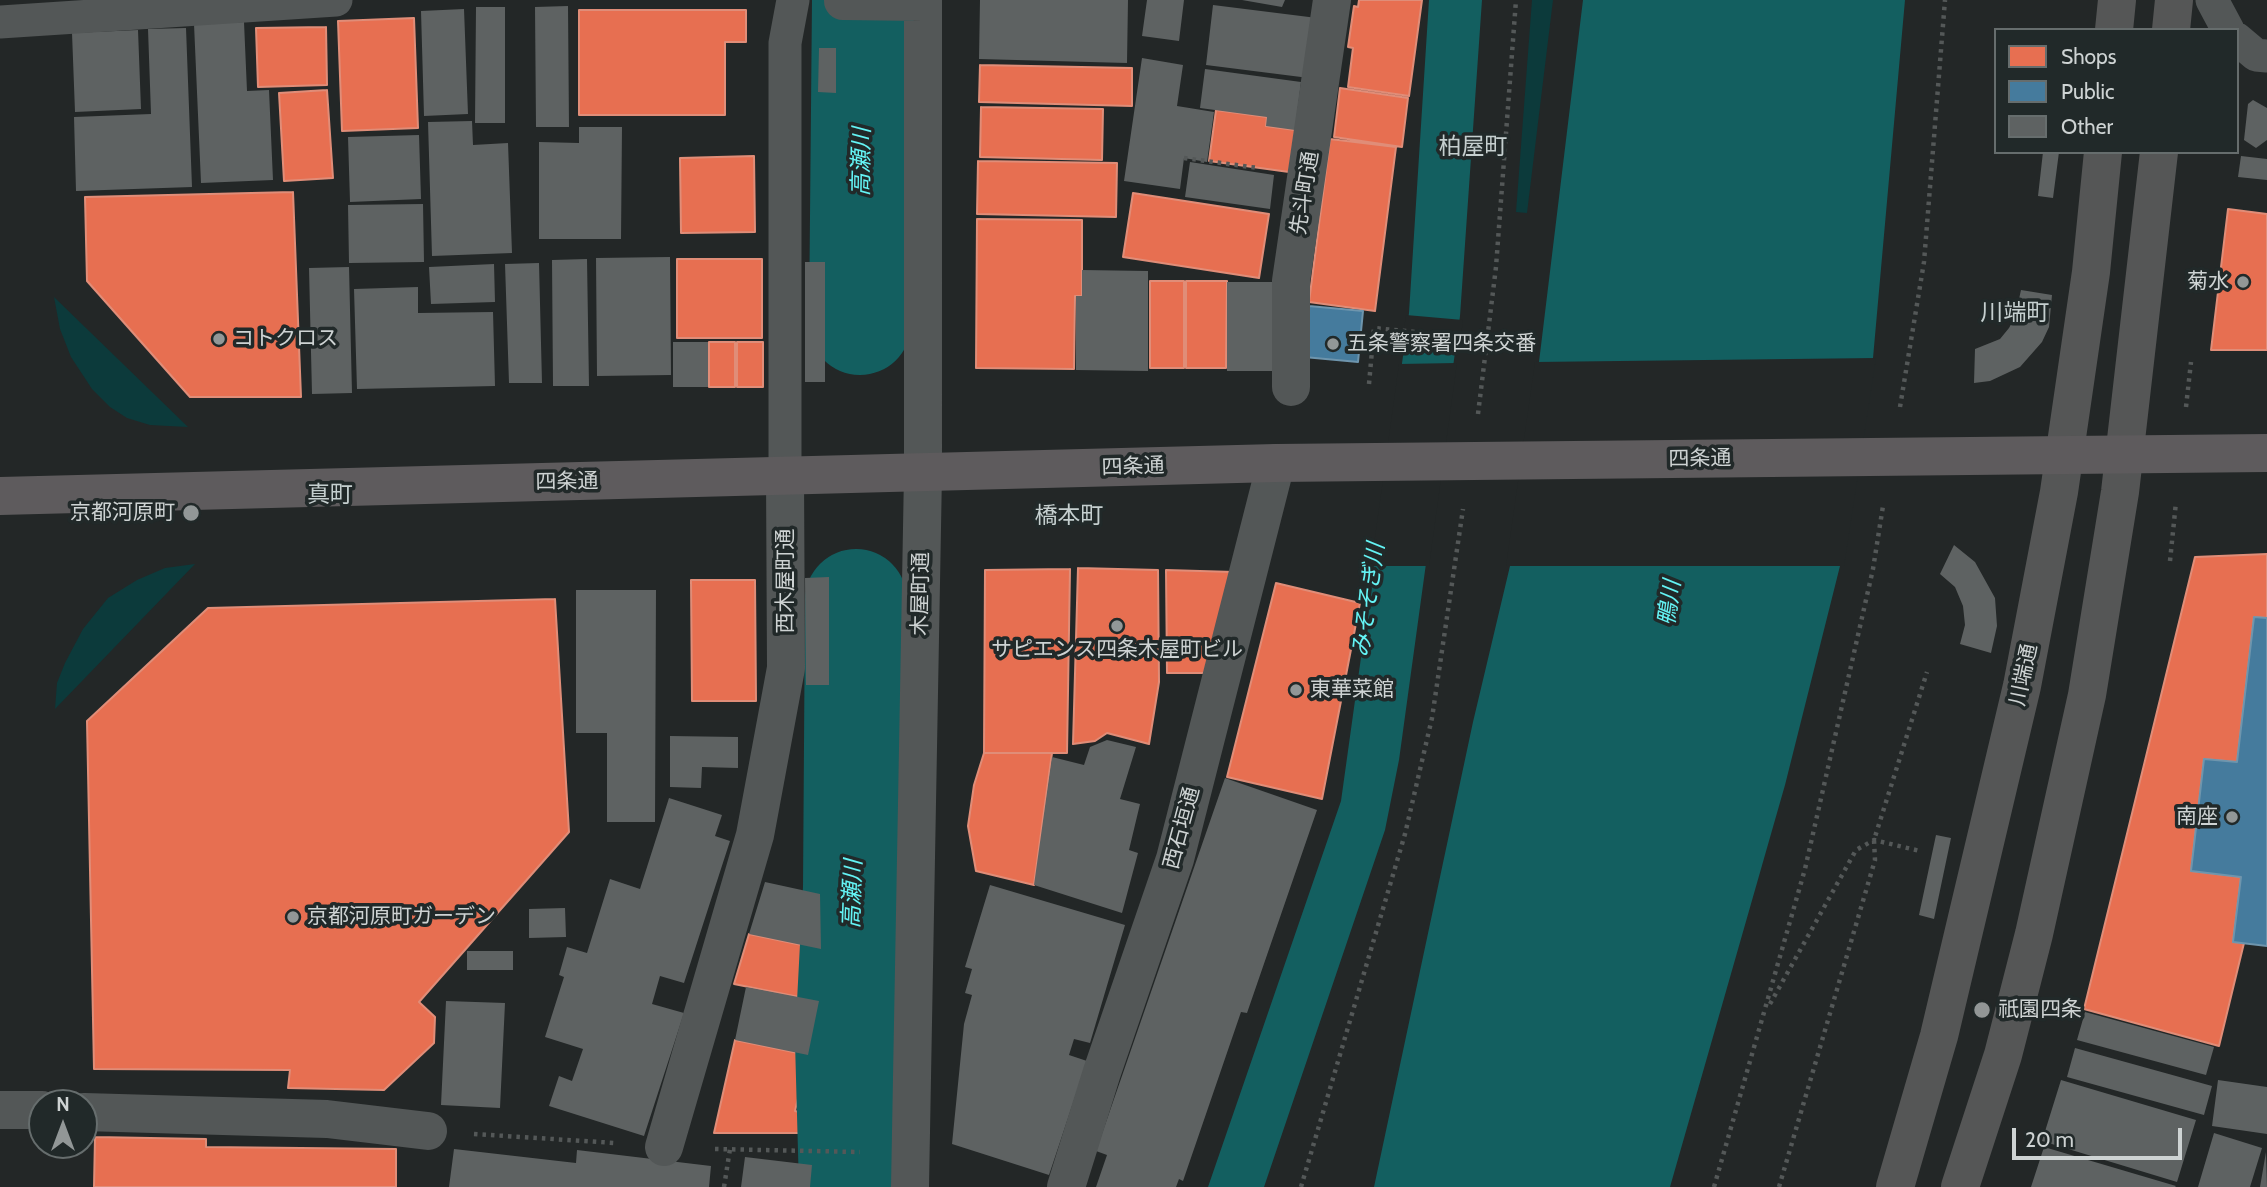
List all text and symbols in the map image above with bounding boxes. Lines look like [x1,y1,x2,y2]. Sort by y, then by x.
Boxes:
legend [1994,28,2239,154]
text: Shops [2061,44,2116,69]
text: Public [2061,79,2115,104]
text: Other [2061,114,2113,139]
water label: 高瀬川 [848,127,876,197]
district label: 柏屋町 [1439,133,1507,161]
street label: 先斗町通 [1286,150,1324,236]
place label: 菊水 [2187,269,2229,295]
marker: 菊水 [2235,274,2251,290]
district label: 川端町 [1981,299,2049,327]
place label: コトクロス [233,326,338,352]
marker: コトクロス [211,331,227,347]
place label: 五条警察署四条交番 [1347,331,1536,357]
marker: 五条警察署四条交番 [1325,336,1341,352]
street label: 四条通 [1668,446,1732,472]
street label: 四条通 [1101,453,1165,481]
street label: 四条通 [535,469,599,495]
district label: 真町 [307,481,353,509]
place label: 京都河原町 [70,500,175,526]
district label: 橋本町 [1035,502,1103,530]
marker: 京都河原町 [181,503,201,523]
street label: 西木屋町通 [773,529,799,633]
water label: みそそぎ川 [1347,541,1391,659]
street label: 木屋町通 [908,552,934,636]
water label: 鴨川 [1653,578,1687,628]
marker: サピエンス四条木屋町ビル [1109,618,1125,634]
place label: サピエンス四条木屋町ビル [991,637,1243,663]
street label: 川端通 [2005,642,2043,708]
place label: 東華菜館 [1310,677,1394,703]
marker: 東華菜館 [1288,682,1304,698]
street label: 西石垣通 [1159,784,1205,872]
place label: 南座 [2176,804,2218,830]
marker: 南座 [2224,809,2240,825]
water label: 高瀬川 [838,859,868,929]
place label: 京都河原町ガーデン [307,904,496,930]
marker: 京都河原町ガーデン [285,909,301,925]
place label: 祇園四条 [1998,997,2082,1023]
marker: 祇園四条 [1972,1000,1992,1020]
north arrow [28,1089,98,1159]
text: N [56,1093,70,1116]
scale bar [2015,1114,2185,1158]
text: 20 m [2025,1127,2074,1152]

